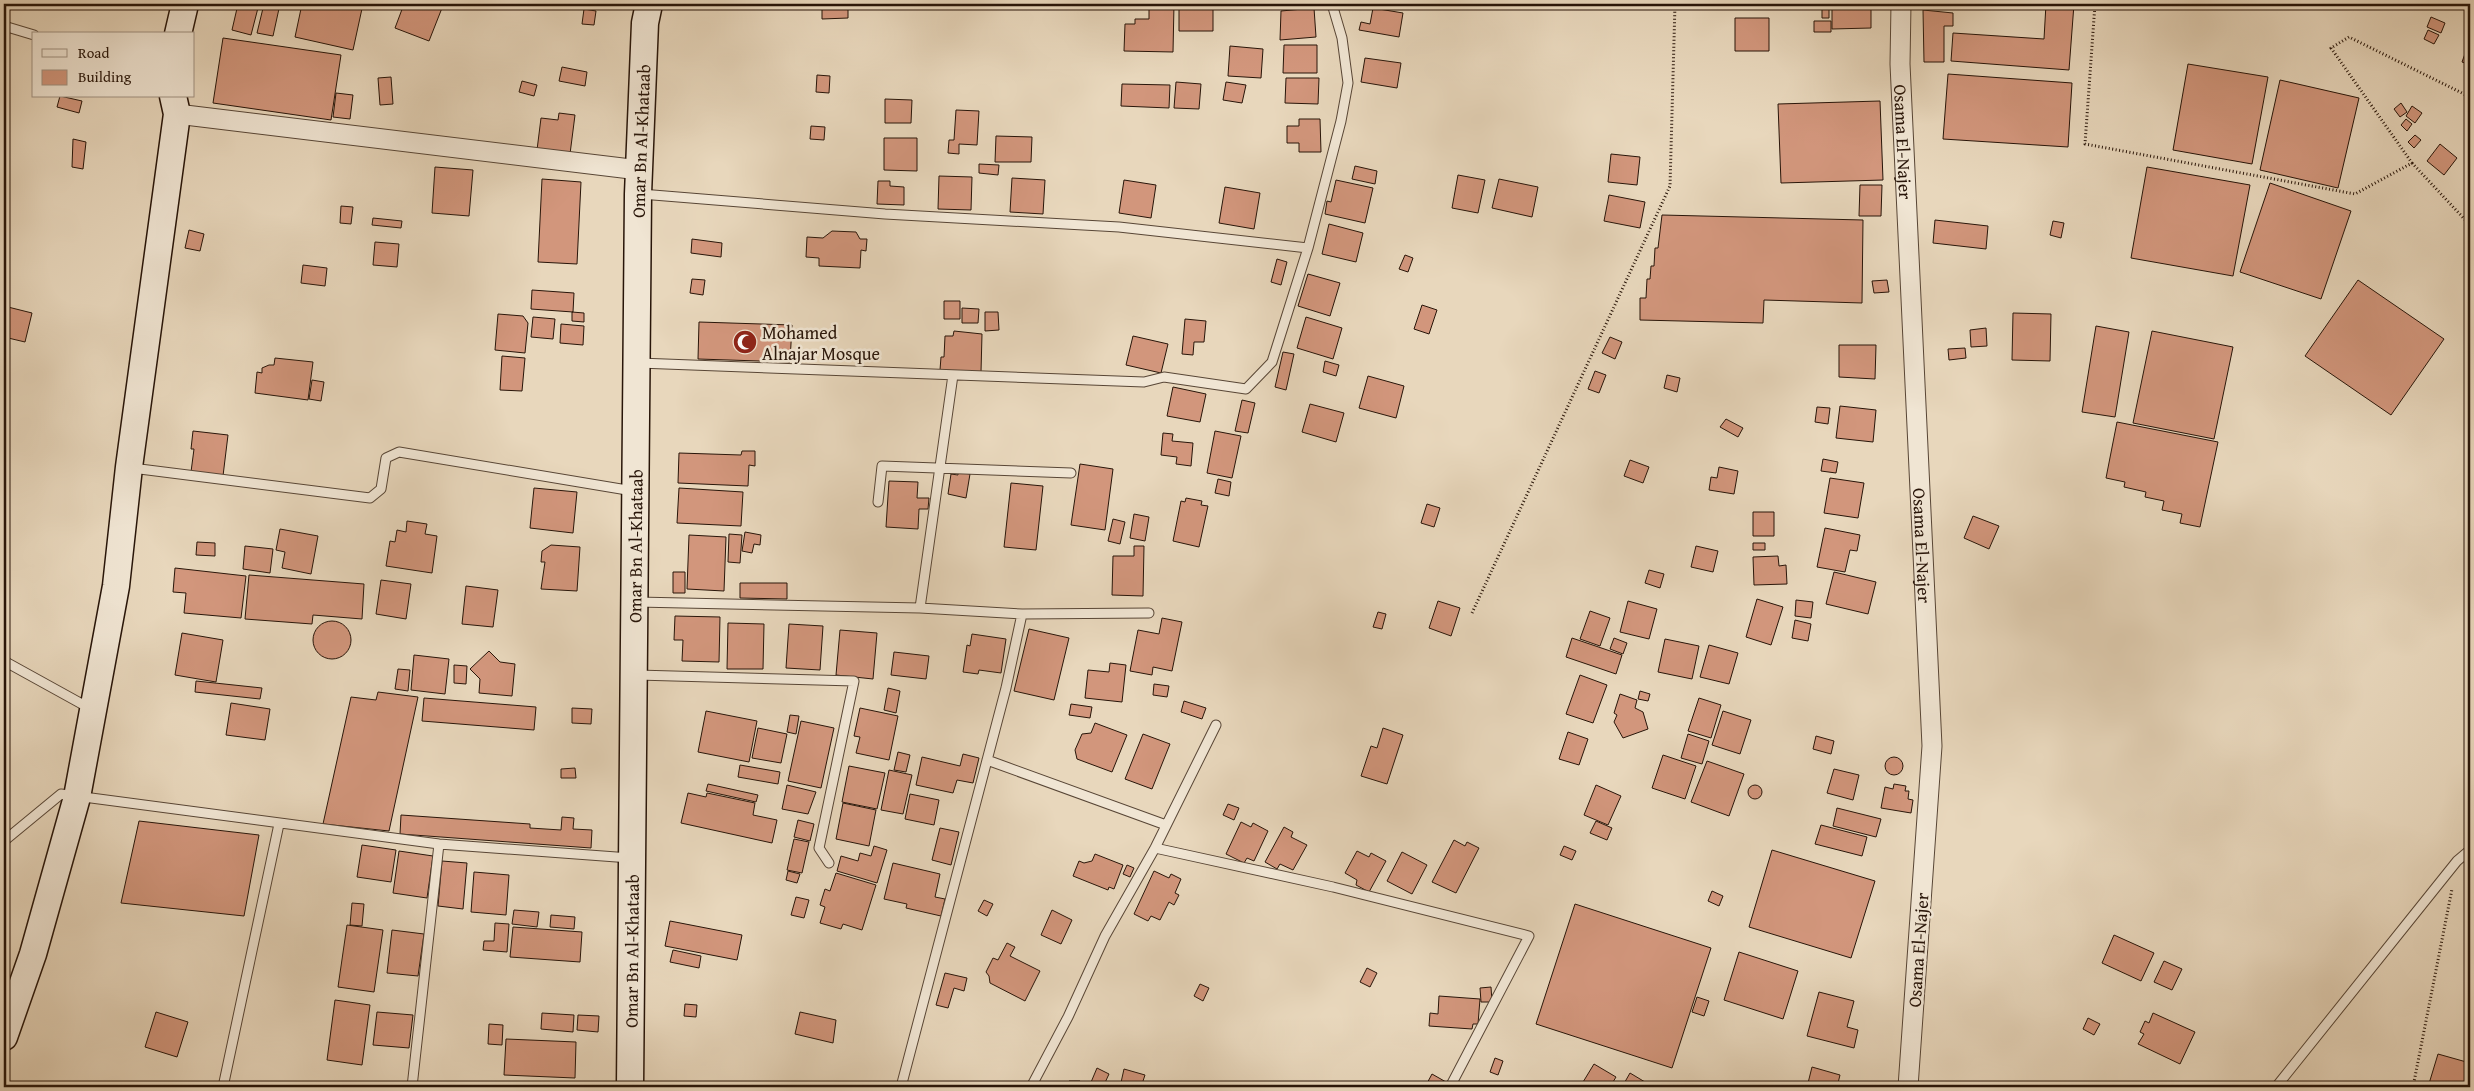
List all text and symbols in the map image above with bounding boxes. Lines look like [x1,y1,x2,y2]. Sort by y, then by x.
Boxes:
legend [32,32,195,98]
text: Road [78,42,109,63]
street label: Omar Bn Al-Khataab [624,64,657,218]
text: Building [78,66,132,87]
street label: Osama El-Najer [1887,84,1920,201]
place label: Mohamed Alnajar Mosque [762,319,880,367]
mosque icon: Mohamed Alnajar Mosque [732,329,758,355]
street label: Omar Bn Al-Khataab [621,469,649,623]
street label: Osama El-Najer [1906,487,1939,604]
street label: Omar Bn Al-Khataab [617,874,645,1028]
street label: Osama El-Najer [1901,891,1936,1008]

